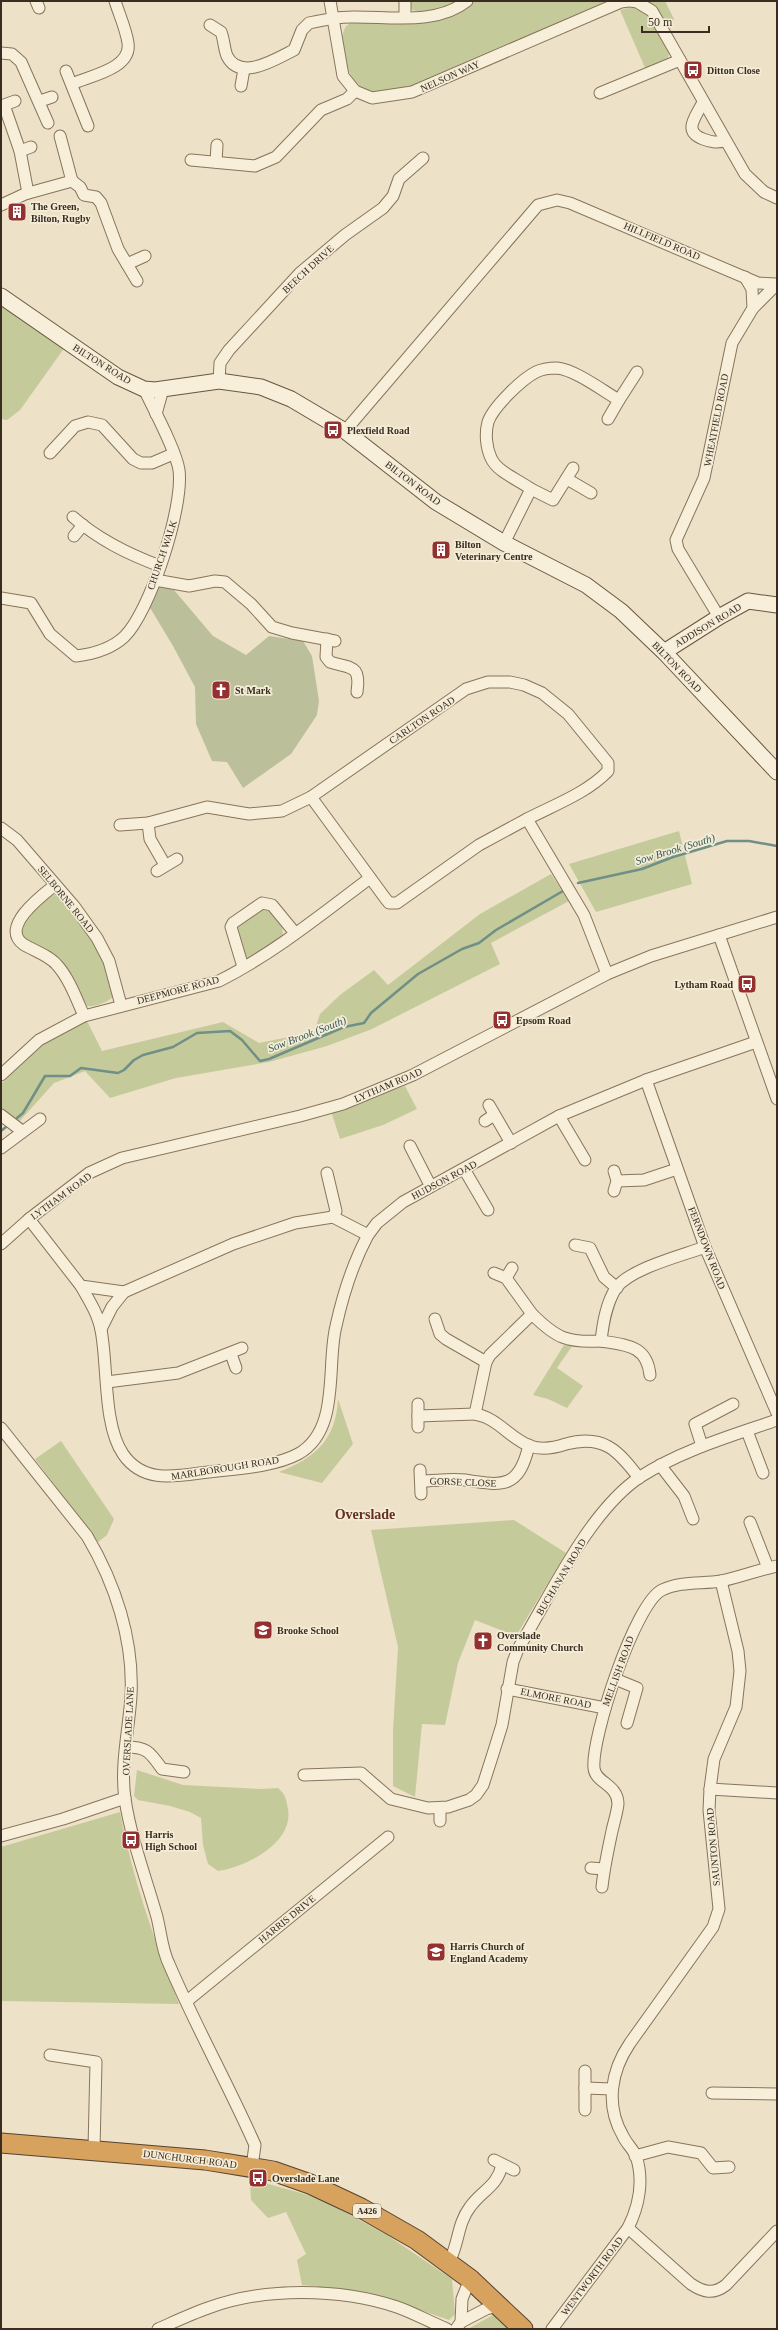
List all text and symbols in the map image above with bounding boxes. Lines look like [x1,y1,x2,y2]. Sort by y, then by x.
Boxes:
scale bar [642,8,709,34]
text: 50 m [648,15,673,29]
street label: NELSON WAY [419,58,481,94]
bus stop icon: Ditton Close [682,59,704,81]
place label: Ditton Close [707,65,761,76]
building icon: The Green, Bilton, Rugby [6,201,28,223]
place label: The Green, Bilton, Rugby [31,201,90,224]
street label: HILLFIELD ROAD [622,220,702,262]
street label: BEECH DRIVE [280,243,336,295]
street label: BILTON ROAD [71,342,133,386]
street label: WHEATFIELD ROAD [702,373,730,467]
bus stop icon: Plexfield Road [322,419,344,441]
place label: Plexfield Road [347,425,410,436]
street label: BILTON ROAD [383,459,443,507]
street label: CHURCH WALK [145,518,179,591]
building icon: Bilton Veterinary Centre [430,539,452,561]
place label: Bilton Veterinary Centre [455,539,533,562]
street label: ADDISON ROAD [673,601,743,649]
street label: BILTON ROAD [650,639,704,695]
church icon: St Mark [210,679,232,701]
place label: St Mark [235,685,271,696]
street label: CARLTON ROAD [387,694,457,746]
water label: Sow Brook (South) [634,831,717,868]
street label: SELBORNE ROAD [36,863,96,935]
bus stop icon: Lytham Road [736,973,758,995]
street label: DEEPMORE ROAD [136,974,220,1006]
place label: Lytham Road [674,979,733,990]
bus stop icon: Epsom Road [491,1009,513,1031]
water label: Sow Brook (South) [266,1013,348,1055]
place label: Epsom Road [516,1015,571,1026]
street label: LYTHAM ROAD [352,1066,424,1104]
street label: HUDSON ROAD [409,1158,479,1202]
street label: LYTHAM ROAD [28,1170,94,1222]
street label: FERNDOWN ROAD [686,1205,728,1291]
street label: MARLBOROUGH ROAD [170,1454,280,1482]
street label: GORSE CLOSE [429,1475,497,1489]
district label: Overslade [335,1507,395,1522]
street label: BUCHANAN ROAD [534,1537,588,1617]
school or university icon: Brooke School [252,1619,274,1641]
place label: Brooke School [277,1625,339,1636]
church icon: Overslade Community Church [472,1630,494,1652]
place label: Overslade Community Church [497,1630,584,1653]
street label: MELLISH ROAD [600,1634,636,1708]
street label: OVERSLADE LANE [120,1686,136,1776]
street label: ELMORE ROAD [520,1686,592,1710]
street label: SAUNTON ROAD [704,1807,722,1887]
bus stop icon: Harris High School [120,1829,142,1851]
place label: Harris High School [145,1829,197,1852]
street label: HARRIS DRIVE [256,1893,318,1945]
school or university icon: Harris Church of England Academy [425,1941,447,1963]
place label: Harris Church of England Academy [450,1941,528,1964]
street label: DUNCHURCH ROAD [143,2148,237,2170]
bus stop icon: Overslade Lane [247,2167,269,2189]
place label: Overslade Lane [272,2173,340,2184]
road number: A426 [353,2204,381,2218]
street label: WENTWORTH ROAD [559,2234,625,2318]

